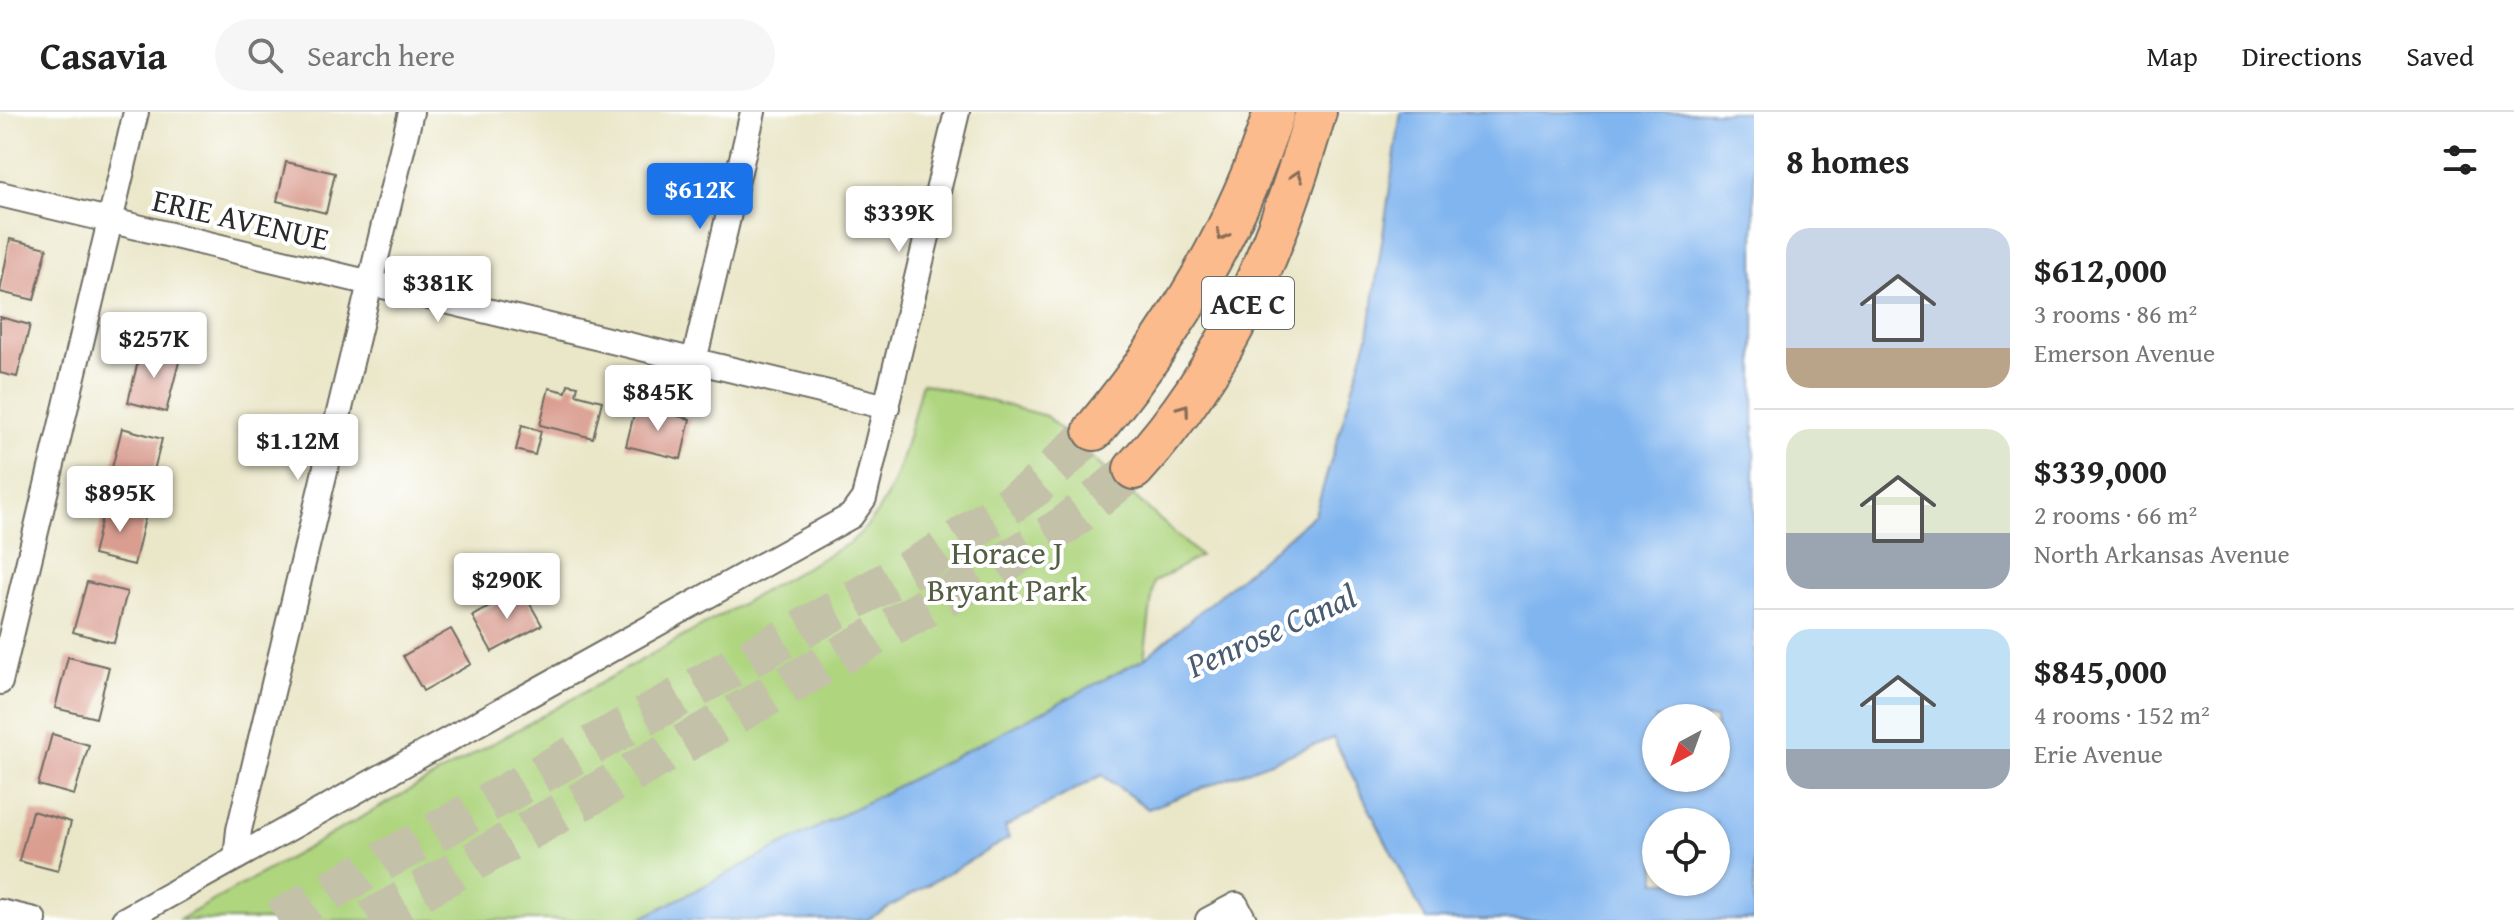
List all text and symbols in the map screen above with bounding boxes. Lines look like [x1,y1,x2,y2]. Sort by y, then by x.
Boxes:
search box [215,19,775,91]
text: Casavia [40,27,167,83]
icon: search [243,33,287,77]
text: Search here [307,33,455,77]
text: Map [2146,35,2198,76]
text: Directions [2242,35,2362,76]
text: Saved [2406,35,2474,76]
text: 8 homes [1786,136,1910,185]
icon: filters [2438,138,2482,182]
pin: $612K [644,163,756,231]
text: $612K [665,169,735,208]
one-way arrow [1287,170,1303,184]
street label: ERIE AVENUE [148,176,334,262]
pin: $339K [843,186,955,254]
text: $339K [864,192,934,231]
one-way arrow [1216,227,1231,242]
text: $612,000 [2034,245,2167,294]
pin: $381K [382,256,494,324]
icon: home [1850,260,1946,356]
text: $381K [403,262,473,301]
road number: ACE C [1202,277,1294,329]
text: 3 rooms · 86 m² [2034,294,2197,333]
pin: $257K [98,312,210,380]
text: $257K [119,318,189,357]
text: Emerson Avenue [2034,333,2215,372]
pin: $845K [602,365,714,433]
text: $845K [623,371,693,410]
one-way arrow [1174,404,1189,418]
pin: $1.12M [233,414,363,482]
text: $1.12M [256,420,340,459]
text: $339,000 [2034,446,2167,495]
icon: home [1850,461,1946,557]
pin: $895K [64,466,176,534]
text: $895K [85,472,155,511]
text: 2 rooms · 66 m² [2034,495,2197,534]
park label: Horace J Bryant Park [927,529,1088,613]
text: North Arkansas Avenue [2034,534,2290,573]
pin: $290K [451,553,563,621]
text: $290K [472,559,542,598]
water label: Penrose Canal [1178,571,1364,690]
text: $845,000 [2034,646,2167,695]
icon: home [1850,661,1946,757]
text: 4 rooms · 152 m² [2034,695,2210,734]
north arrow [1642,704,1730,792]
map controls [1642,704,1730,896]
text: Erie Avenue [2034,734,2163,773]
button: locate [1642,808,1730,896]

